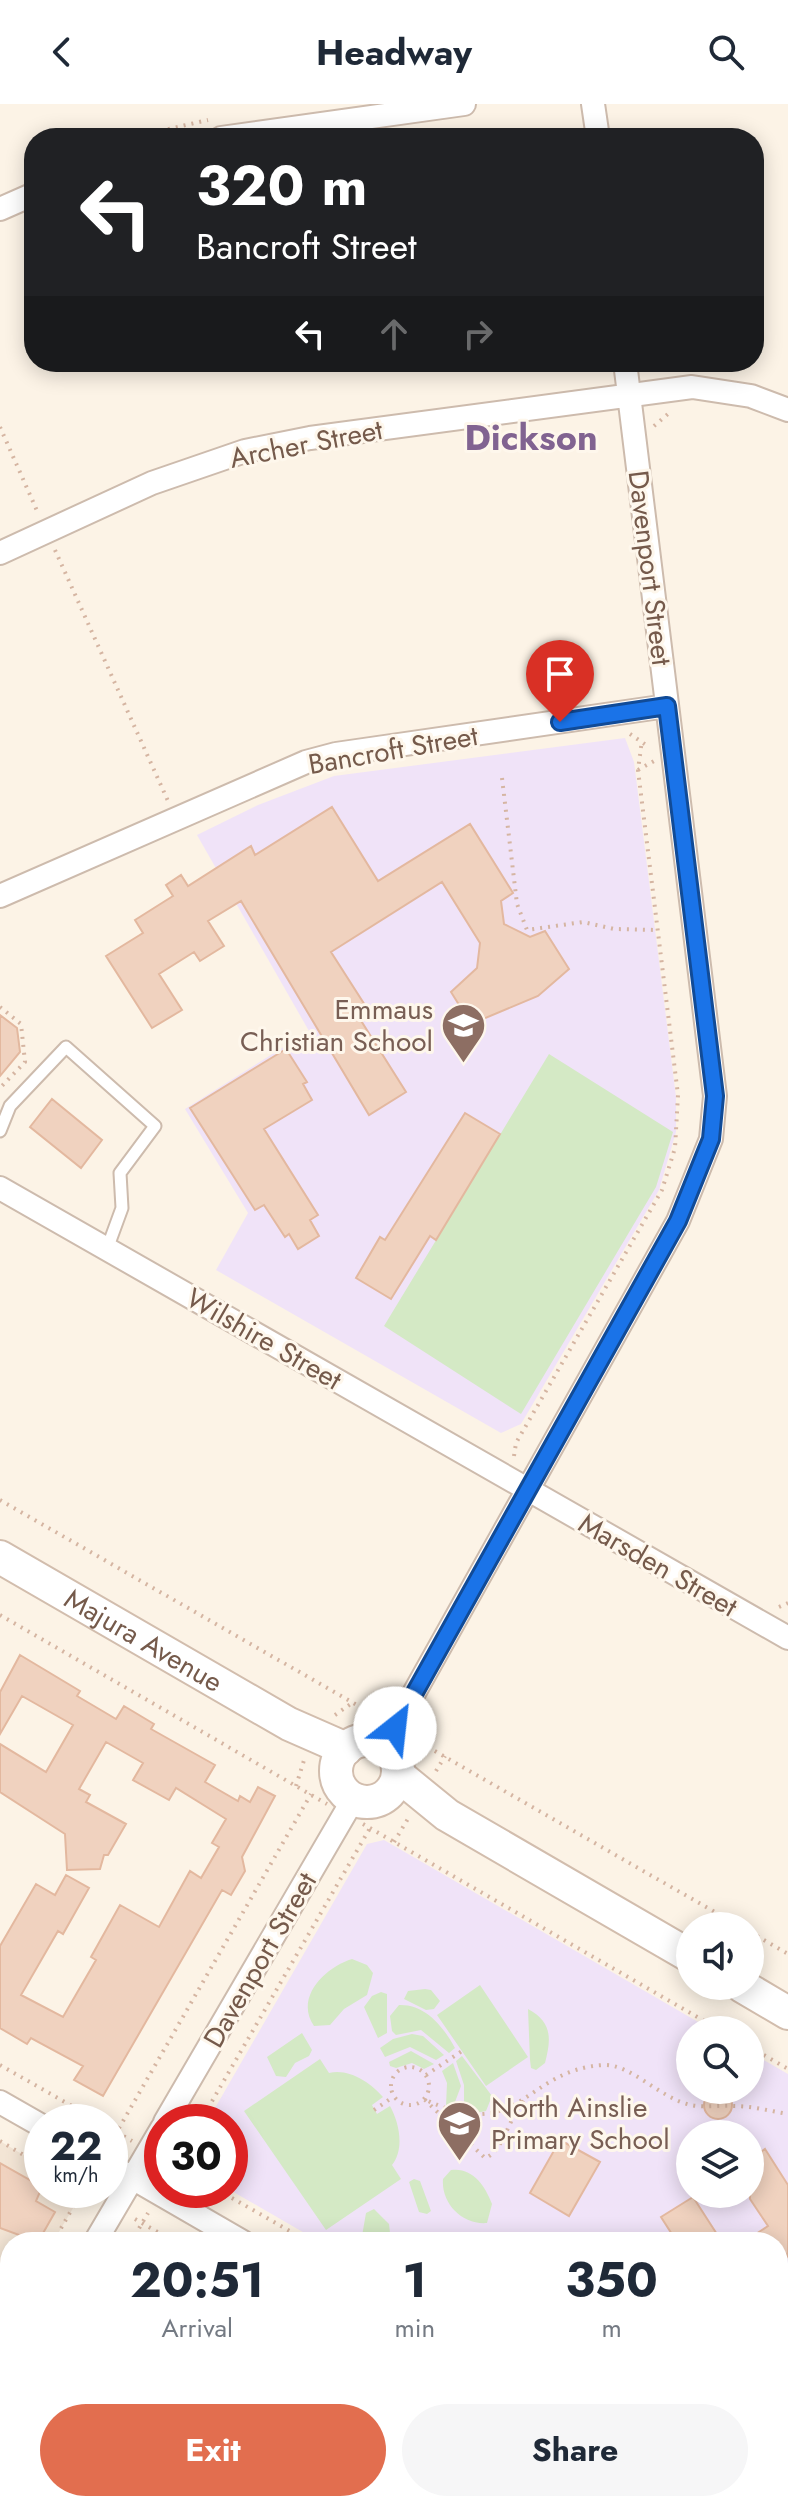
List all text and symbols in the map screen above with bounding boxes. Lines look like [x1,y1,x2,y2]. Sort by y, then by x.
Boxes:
text: Headway [316,26,472,78]
icon: back [40,30,84,74]
icon: search [704,30,748,74]
text: 320 m [196,145,367,226]
icon: left [64,160,168,264]
text: Bancroft Street [196,220,417,272]
icon: left [288,312,332,356]
icon: ahead [372,312,416,356]
icon: right [456,312,500,356]
street label: Archer Street [226,409,386,479]
district label: Dickson [464,411,598,463]
street label: Davenport Street [618,468,682,668]
pin [526,640,594,722]
icon: arrive [538,652,582,696]
street label: Bancroft Street [305,715,481,785]
place label: Emmaus Christian School [240,989,433,1062]
school or university icon: Emmaus Christian School [440,1001,488,1064]
street label: Wilshire Street [179,1278,350,1400]
street label: Marsden Street [571,1503,745,1627]
street label: Majura Avenue [57,1578,230,1702]
position arrow [353,1686,437,1770]
street label: Davenport Street [193,1865,327,2055]
map controls [676,1912,764,2208]
button: sound [676,1912,764,2000]
button: search [676,2016,764,2104]
place label: North Ainslie Primary School [491,2087,670,2160]
school or university icon: North Ainslie Primary School [436,2099,484,2162]
speed limit sign: 30 [144,2104,248,2208]
text: 22 [50,2117,102,2175]
button: layers [676,2120,764,2208]
text: km/h [53,2161,99,2190]
text: 20:51 [130,2246,264,2315]
text: 1 [403,2246,427,2315]
text: 350 [565,2246,658,2315]
text: Arrival [161,2309,233,2347]
text: min [394,2309,435,2347]
text: m [601,2309,622,2347]
button: Exit [40,2404,386,2496]
button: Share [402,2404,748,2496]

